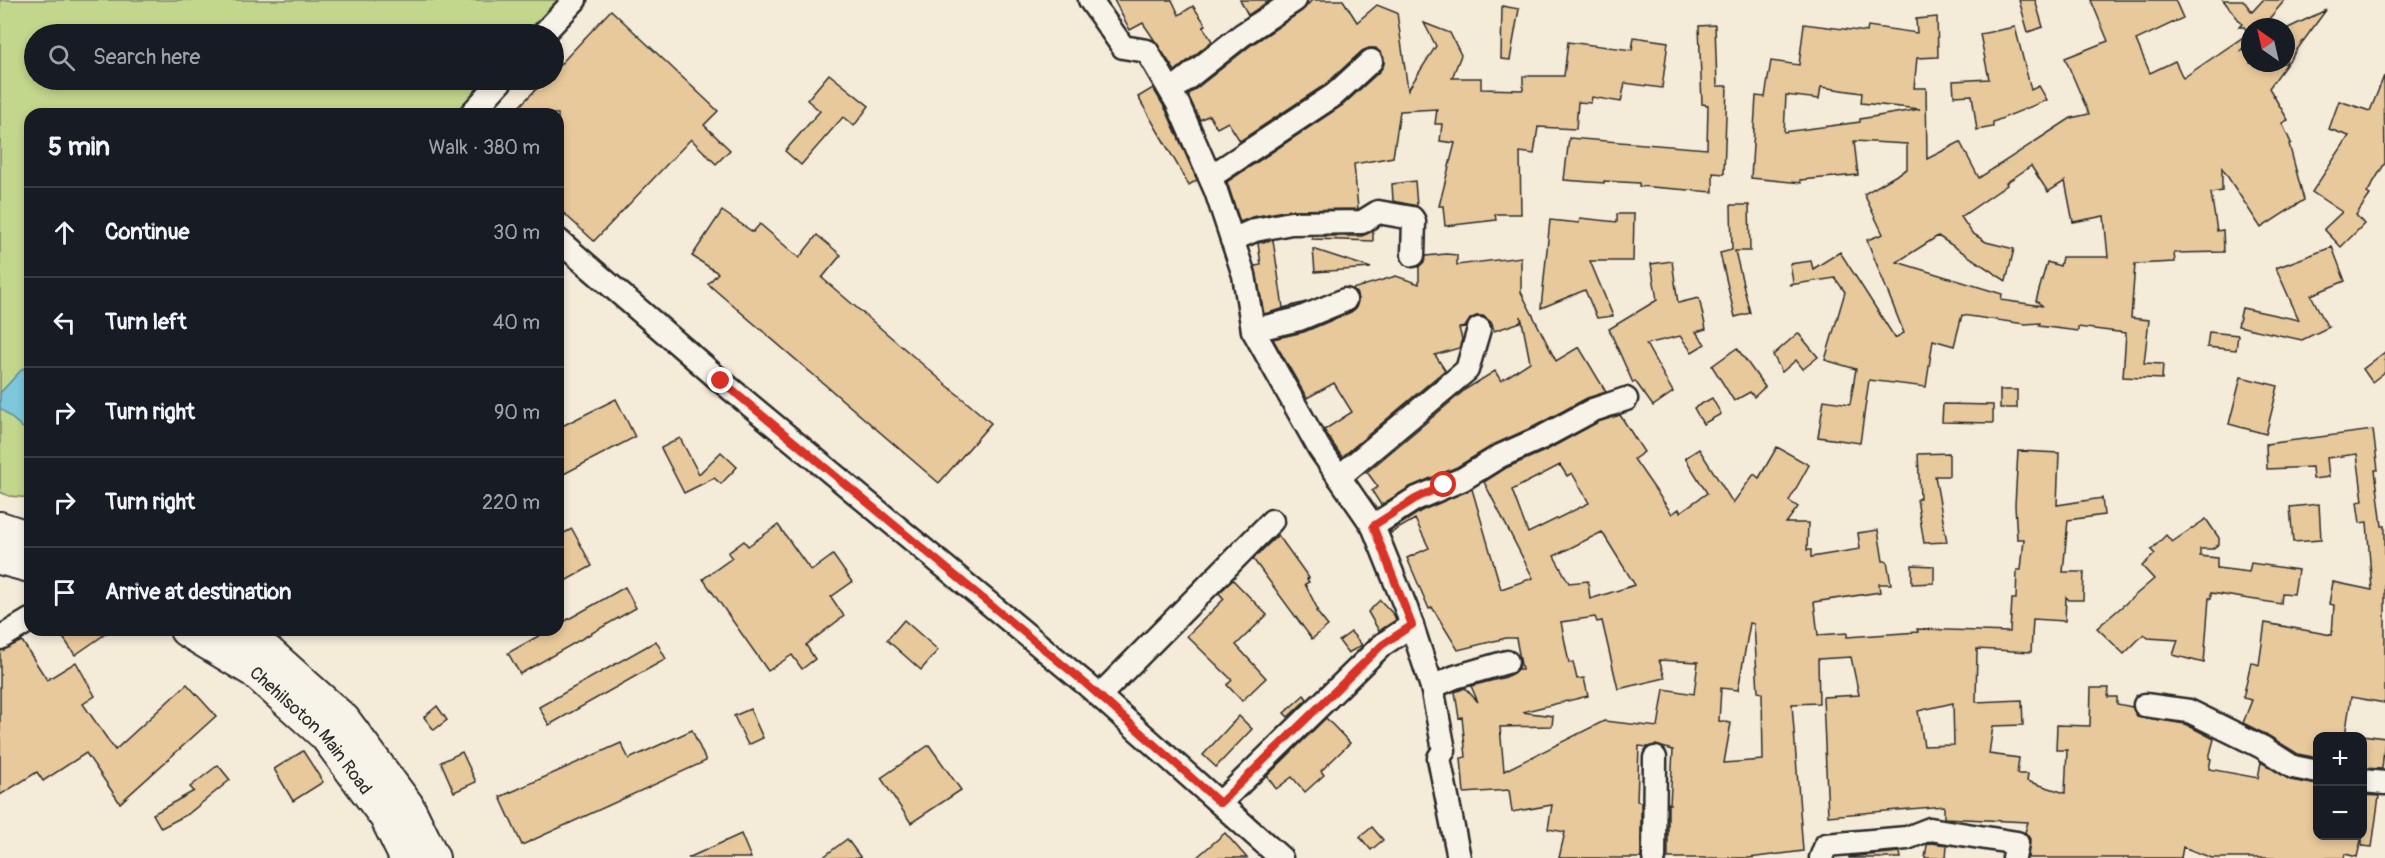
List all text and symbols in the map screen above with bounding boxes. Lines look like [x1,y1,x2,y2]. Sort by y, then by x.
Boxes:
north arrow [2241,18,2295,72]
search box [24,24,564,90]
icon: search [45,41,78,74]
text: Search here [93,43,200,71]
text: 5 min [48,131,110,163]
text: Walk · 380 m [428,135,540,160]
icon: ahead [48,216,81,249]
text: Continue [105,218,189,246]
text: 30 m [493,220,540,245]
icon: left [48,306,81,339]
text: Turn left [105,308,187,336]
text: 40 m [493,310,540,335]
route end [707,367,733,393]
icon: right [48,396,81,429]
text: Turn right [105,398,195,426]
text: 90 m [494,400,540,425]
route start [1430,471,1456,497]
icon: right [48,486,81,519]
text: Turn right [105,488,195,516]
text: 220 m [482,490,540,515]
icon: arrive [48,576,81,609]
text: Arrive at destination [105,578,291,606]
street label: Chehilsoton Main Road [245,661,377,799]
map controls [2313,732,2367,840]
button: + [2313,732,2367,786]
button: − [2313,786,2367,840]

